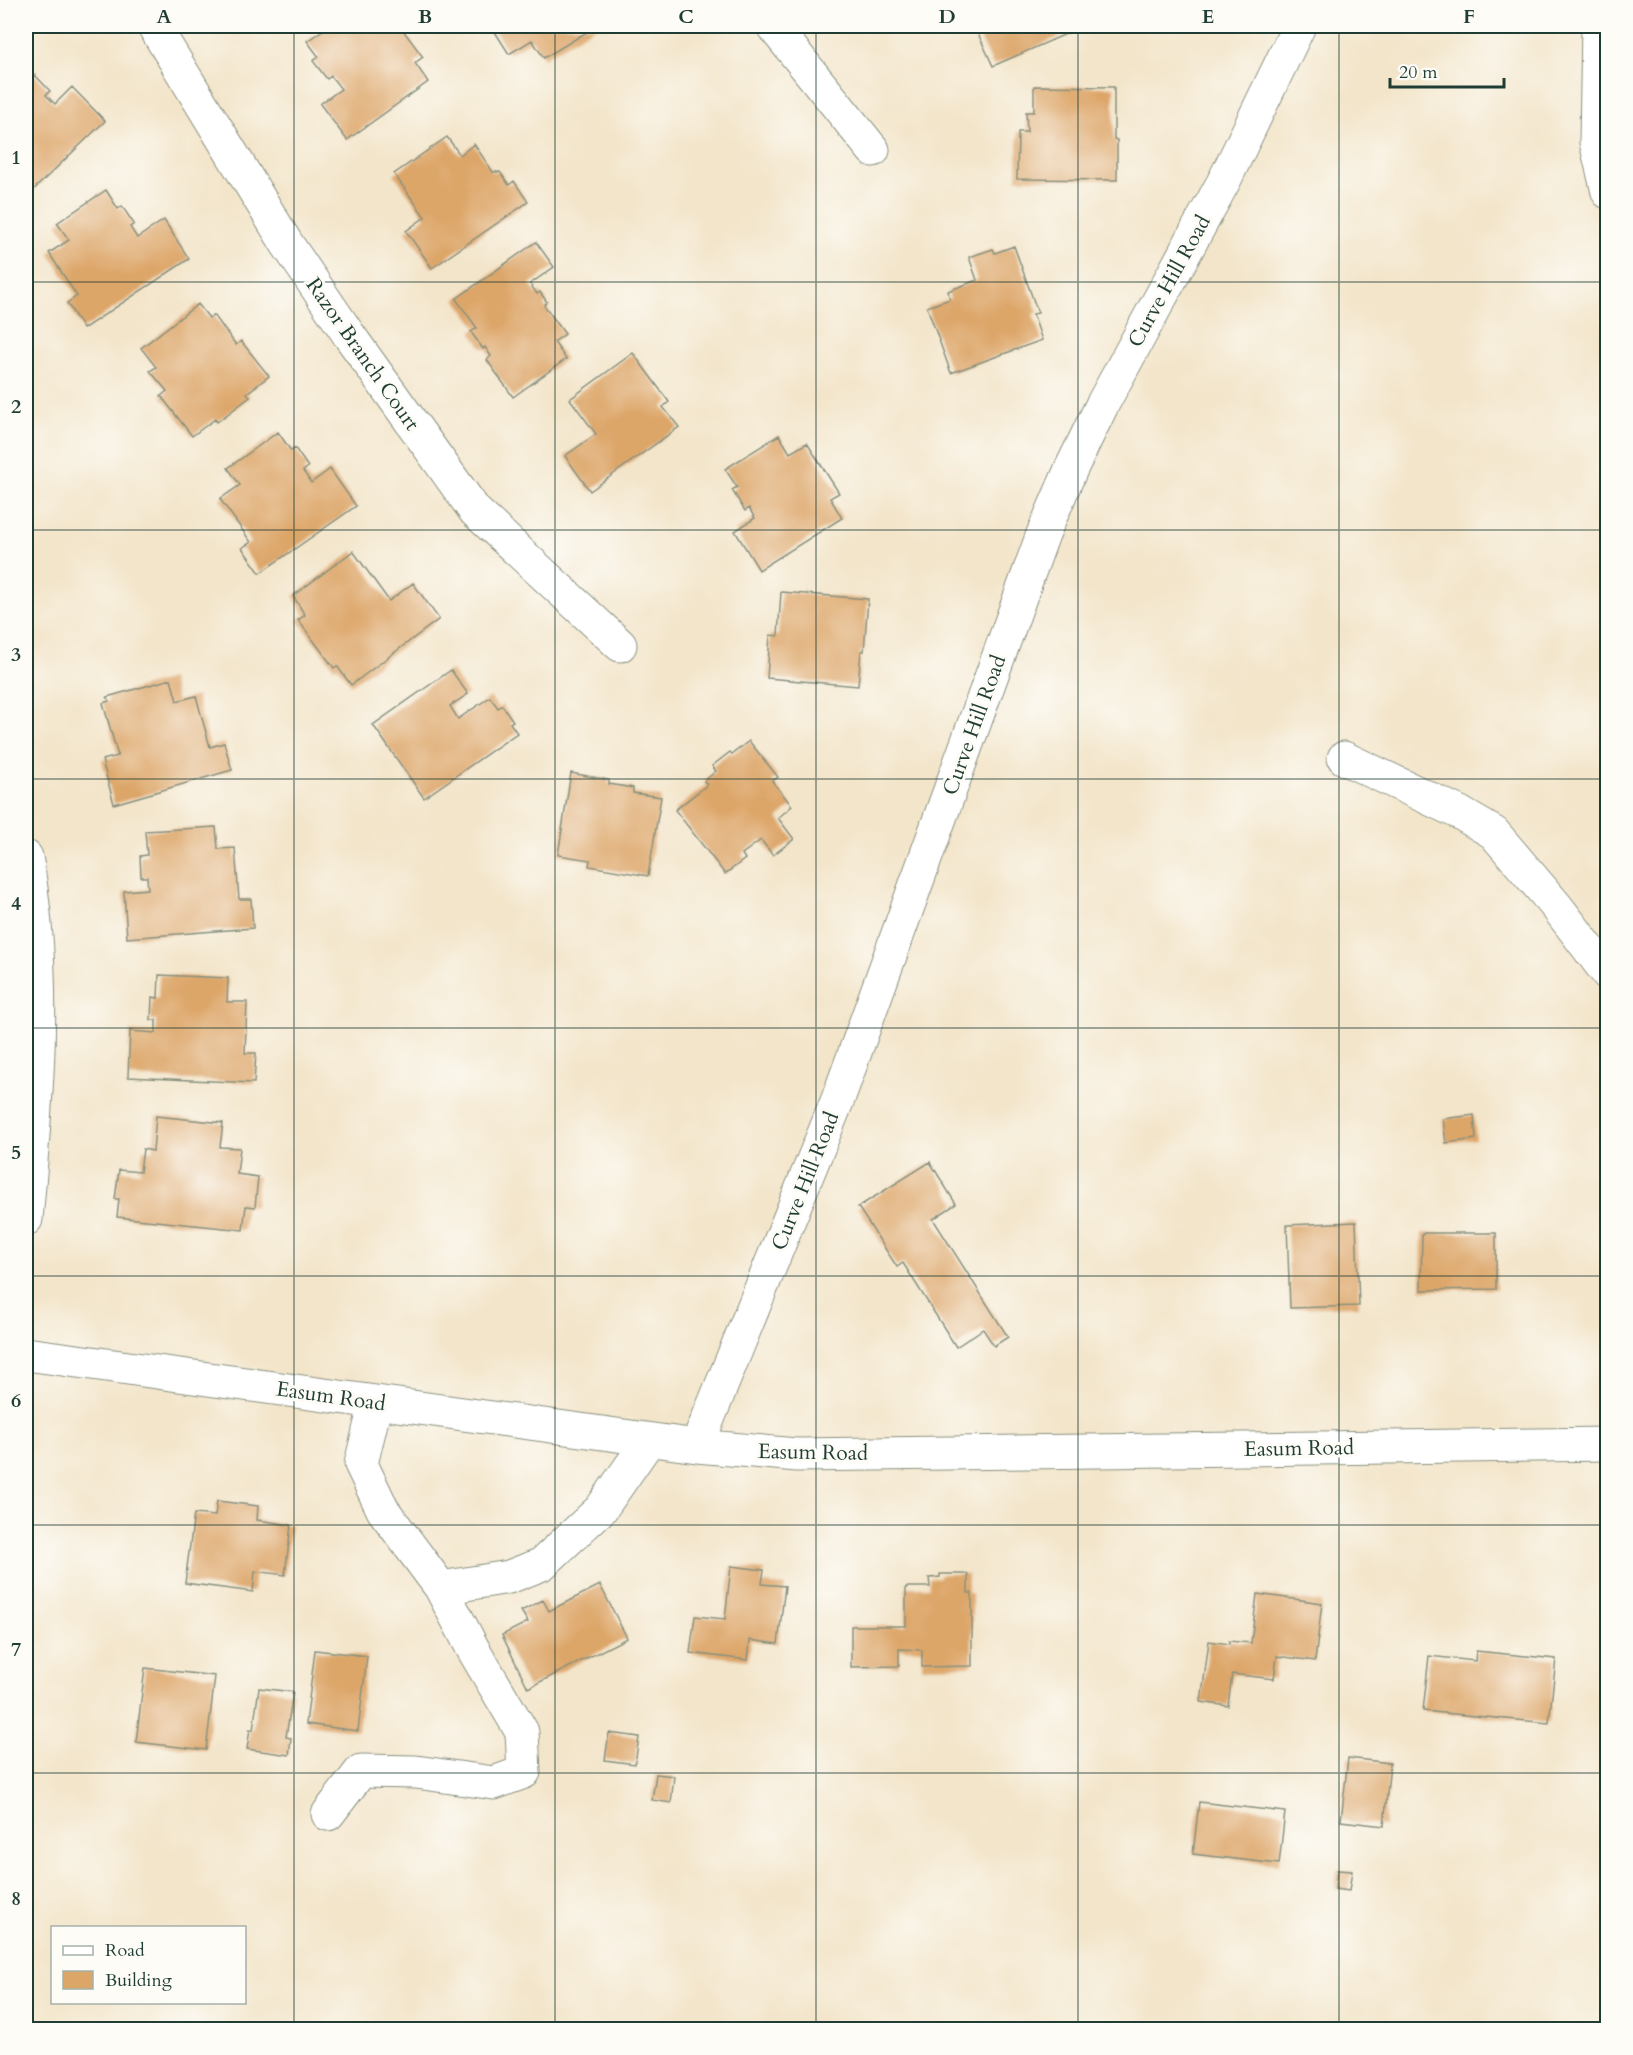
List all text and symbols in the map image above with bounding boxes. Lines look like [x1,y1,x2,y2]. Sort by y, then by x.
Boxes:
text: A [156,3,172,30]
text: B [418,3,432,30]
text: C [678,3,694,30]
text: D [938,3,956,30]
text: E [1202,3,1214,30]
text: F [1463,3,1475,30]
scale bar [1390,51,1504,89]
text: 20 m [1399,60,1438,85]
text: 1 [11,144,21,171]
street label: Curve Hill Road [1121,210,1218,353]
street label: Razor Branch Court [299,272,426,437]
text: 2 [11,393,21,420]
text: 3 [11,641,21,668]
street label: Curve Hill Road [936,651,1013,799]
text: 4 [11,890,21,917]
street label: Curve Hill Road [764,1108,846,1255]
text: 5 [11,1139,21,1166]
street label: Easum Road [274,1374,387,1419]
text: 6 [11,1387,21,1414]
street label: Easum Road [1244,1433,1354,1464]
street label: Easum Road [758,1437,868,1468]
text: 7 [11,1636,21,1663]
text: 8 [11,1885,21,1912]
legend [51,1926,246,2004]
text: Road [105,1938,145,1963]
text: Building [105,1968,173,1993]

